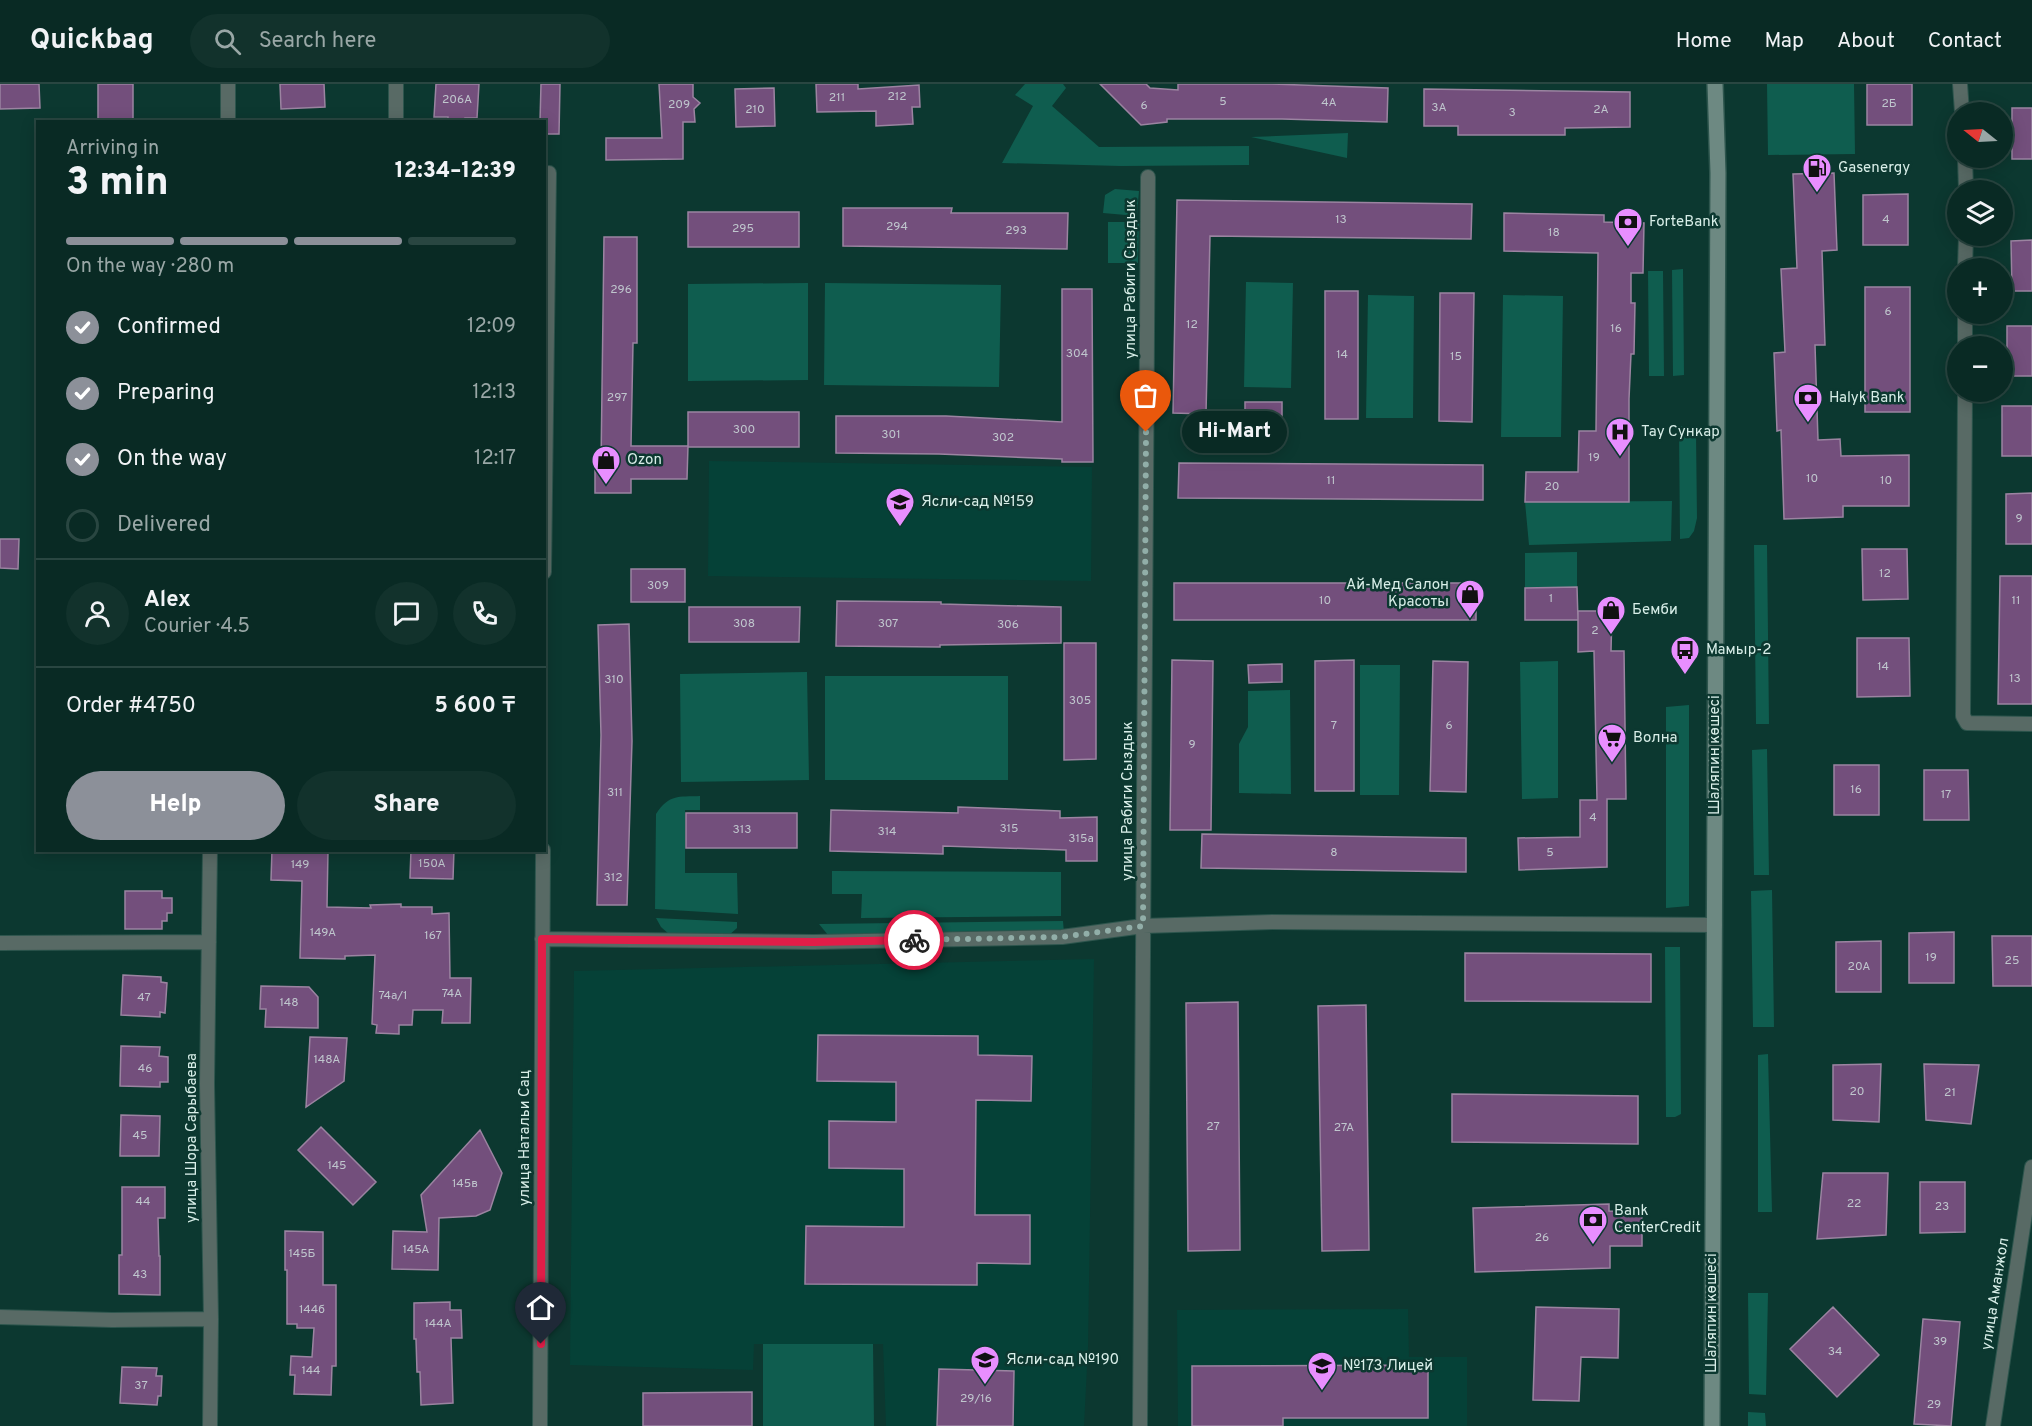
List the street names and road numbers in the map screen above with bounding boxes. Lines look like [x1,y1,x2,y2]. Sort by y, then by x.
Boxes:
street label: улица Рабиги Сыздык [1122,199,1141,359]
street label: Шаляпин көшесі [1706,695,1725,815]
street label: улица Рабиги Сыздык [1119,721,1138,881]
street label: улица Шора Сарыбаева [183,1053,202,1223]
street label: улица Натальи Сац [516,1070,535,1206]
street label: улица Аманжол [1978,1236,2014,1352]
street label: Шаляпин көшесі [1703,1253,1722,1373]

